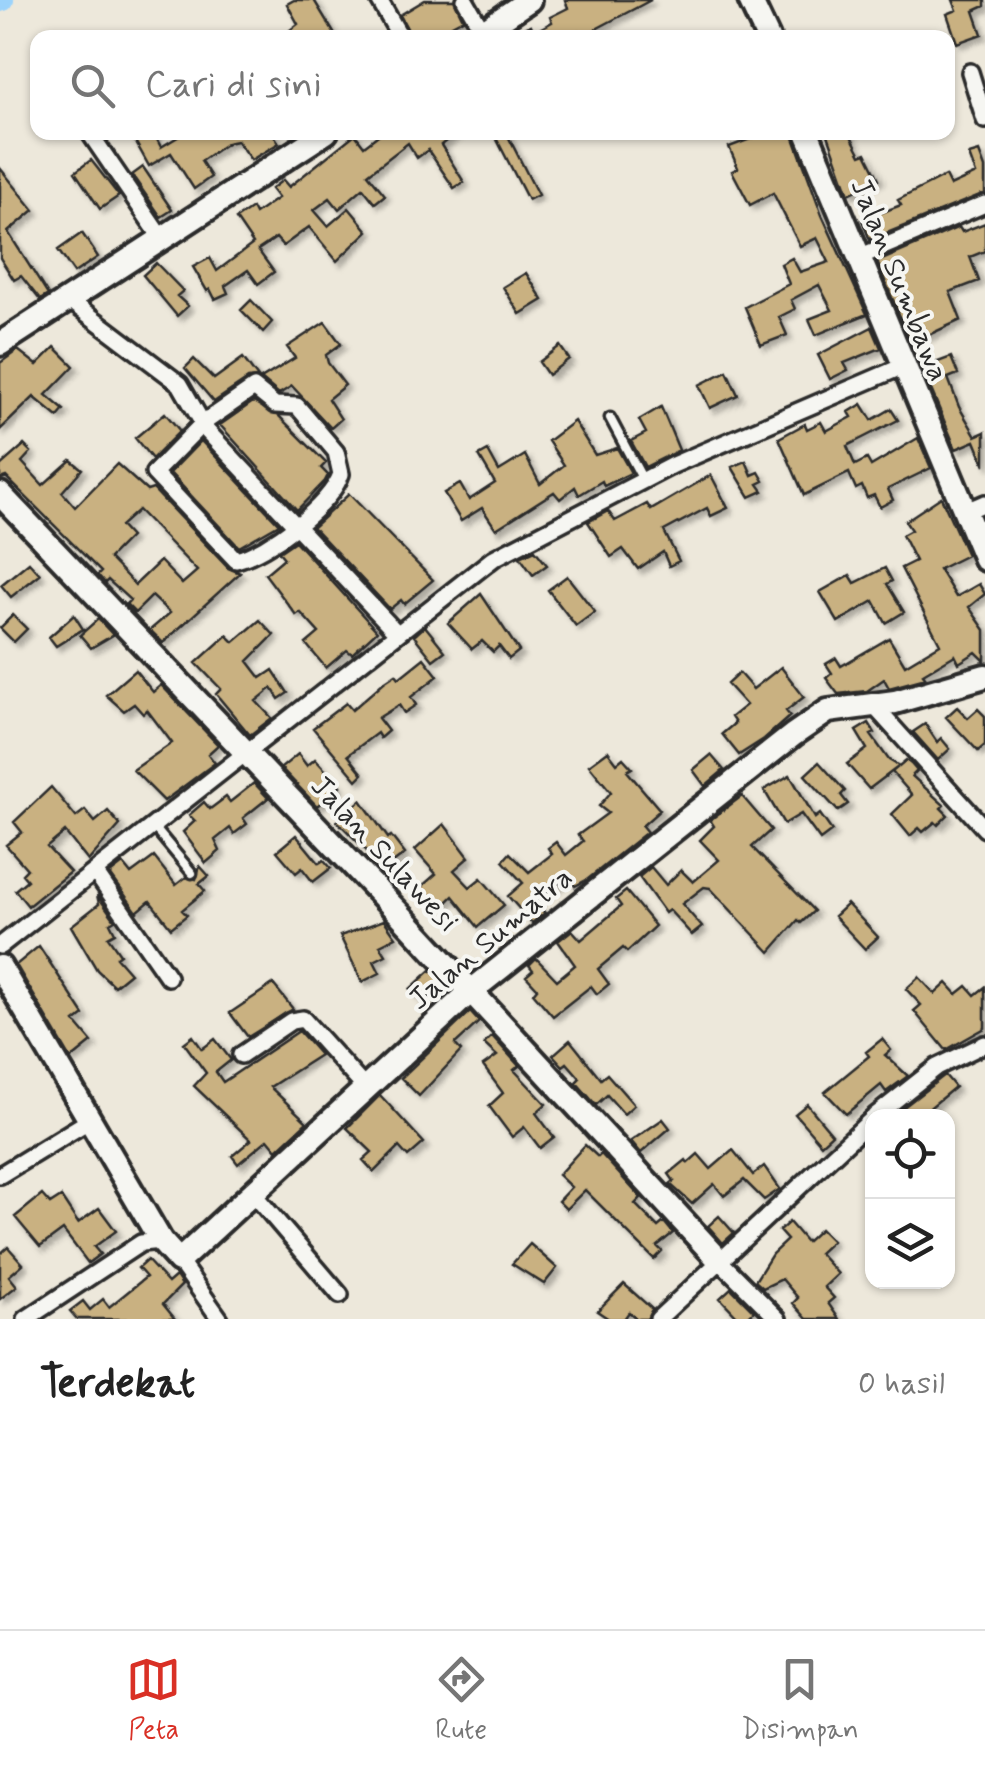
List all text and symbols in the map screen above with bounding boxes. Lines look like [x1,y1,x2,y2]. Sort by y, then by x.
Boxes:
search box [30,30,955,140]
icon: search [65,58,120,113]
text: Cari di sini [145,61,322,110]
street label: Jalan Sumbawa [841,173,957,387]
street label: Jalan Sulawesi [301,767,467,941]
street label: Jalan Sumatra [401,859,581,1019]
map controls [865,1109,955,1289]
button: locate [865,1109,955,1199]
button: layers [865,1199,955,1289]
text: Terdekat [40,1357,195,1412]
text: 0 hasil [858,1363,945,1405]
tab: Peta [126,1652,181,1749]
tab: Rute [434,1652,489,1749]
tab: Disimpan [741,1652,859,1749]

